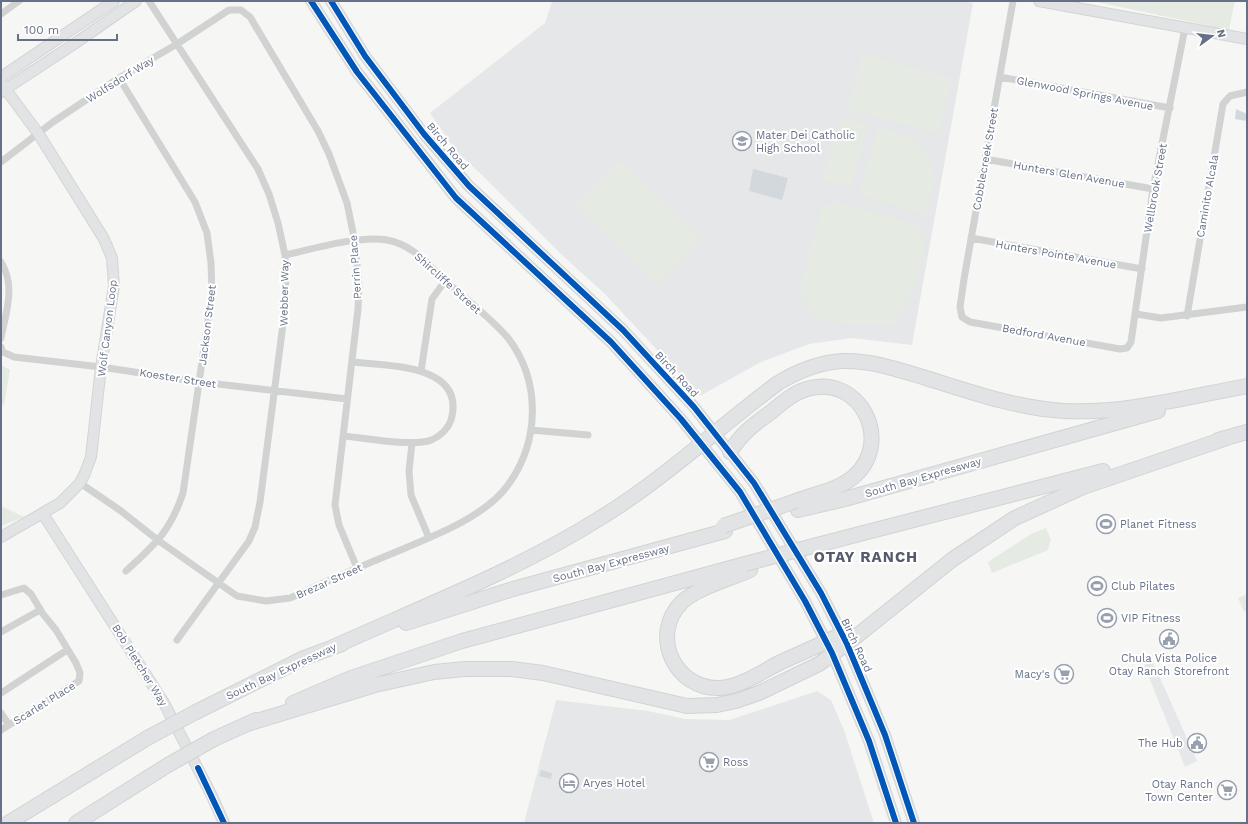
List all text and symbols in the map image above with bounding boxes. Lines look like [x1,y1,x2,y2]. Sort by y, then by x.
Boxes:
scale bar [18,16,117,42]
north arrow [1192,16,1232,56]
text: 100 m [24,23,59,37]
text: N [1214,28,1229,39]
street label: Wolfsdorf Way [84,53,157,105]
street label: Glenwood Springs Avenue [1015,74,1154,113]
street label: Cobblecreek Street [970,107,1001,211]
street label: Birch Road [424,120,471,173]
place label: Mater Dei Catholic High School [756,129,855,155]
school or university icon: Mater Dei Catholic High School [731,130,753,152]
street label: Wellbrook Street [1141,142,1170,234]
street label: Caminito Alcala [1194,154,1221,239]
street label: Hunters Glen Avenue [1012,158,1126,191]
street label: Perrin Place [347,234,364,299]
street label: Hunters Pointe Avenue [995,237,1117,272]
street label: Shircliffe Street [412,250,484,317]
street label: Webber Way [277,260,292,326]
street label: Wolf Canyon Loop [95,279,120,377]
street label: Jackson Street [196,284,219,366]
street label: Bedford Avenue [1001,322,1087,349]
street label: Birch Road [652,349,701,400]
street label: Koester Street [139,366,218,391]
street label: South Bay Expressway [864,455,983,500]
sports icon: Planet Fitness [1095,513,1117,535]
place label: Planet Fitness [1120,518,1197,531]
street label: South Bay Expressway [551,542,671,585]
district label: OTAY RANCH [814,548,918,566]
street label: Brezar Street [294,561,365,602]
sports icon: Club Pilates [1086,575,1108,597]
place label: Club Pilates [1111,580,1175,593]
sports icon: VIP Fitness [1096,607,1118,629]
place label: VIP Fitness [1121,612,1181,625]
street label: Birch Road [838,616,875,674]
street label: Bob Pletcher Way [109,622,170,709]
public building icon: Chula Vista Police Otay Ranch Storefront [1158,628,1180,650]
street label: South Bay Expressway [224,640,339,703]
place label: Chula Vista Police Otay Ranch Storefront [1109,652,1230,678]
supermarket icon: Macy's [1053,663,1075,685]
place label: Macy's [1015,668,1050,681]
street label: Scarlet Place [11,679,78,728]
public building icon: The Hub [1186,732,1208,754]
place label: The Hub [1138,737,1183,750]
supermarket icon: Ross [698,751,720,773]
place label: Ross [723,756,749,769]
hotel icon: Aryes Hotel [558,772,580,794]
place label: Aryes Hotel [583,777,646,790]
place label: Otay Ranch Town Center [1145,778,1214,804]
supermarket icon: Otay Ranch Town Center [1216,779,1238,801]

